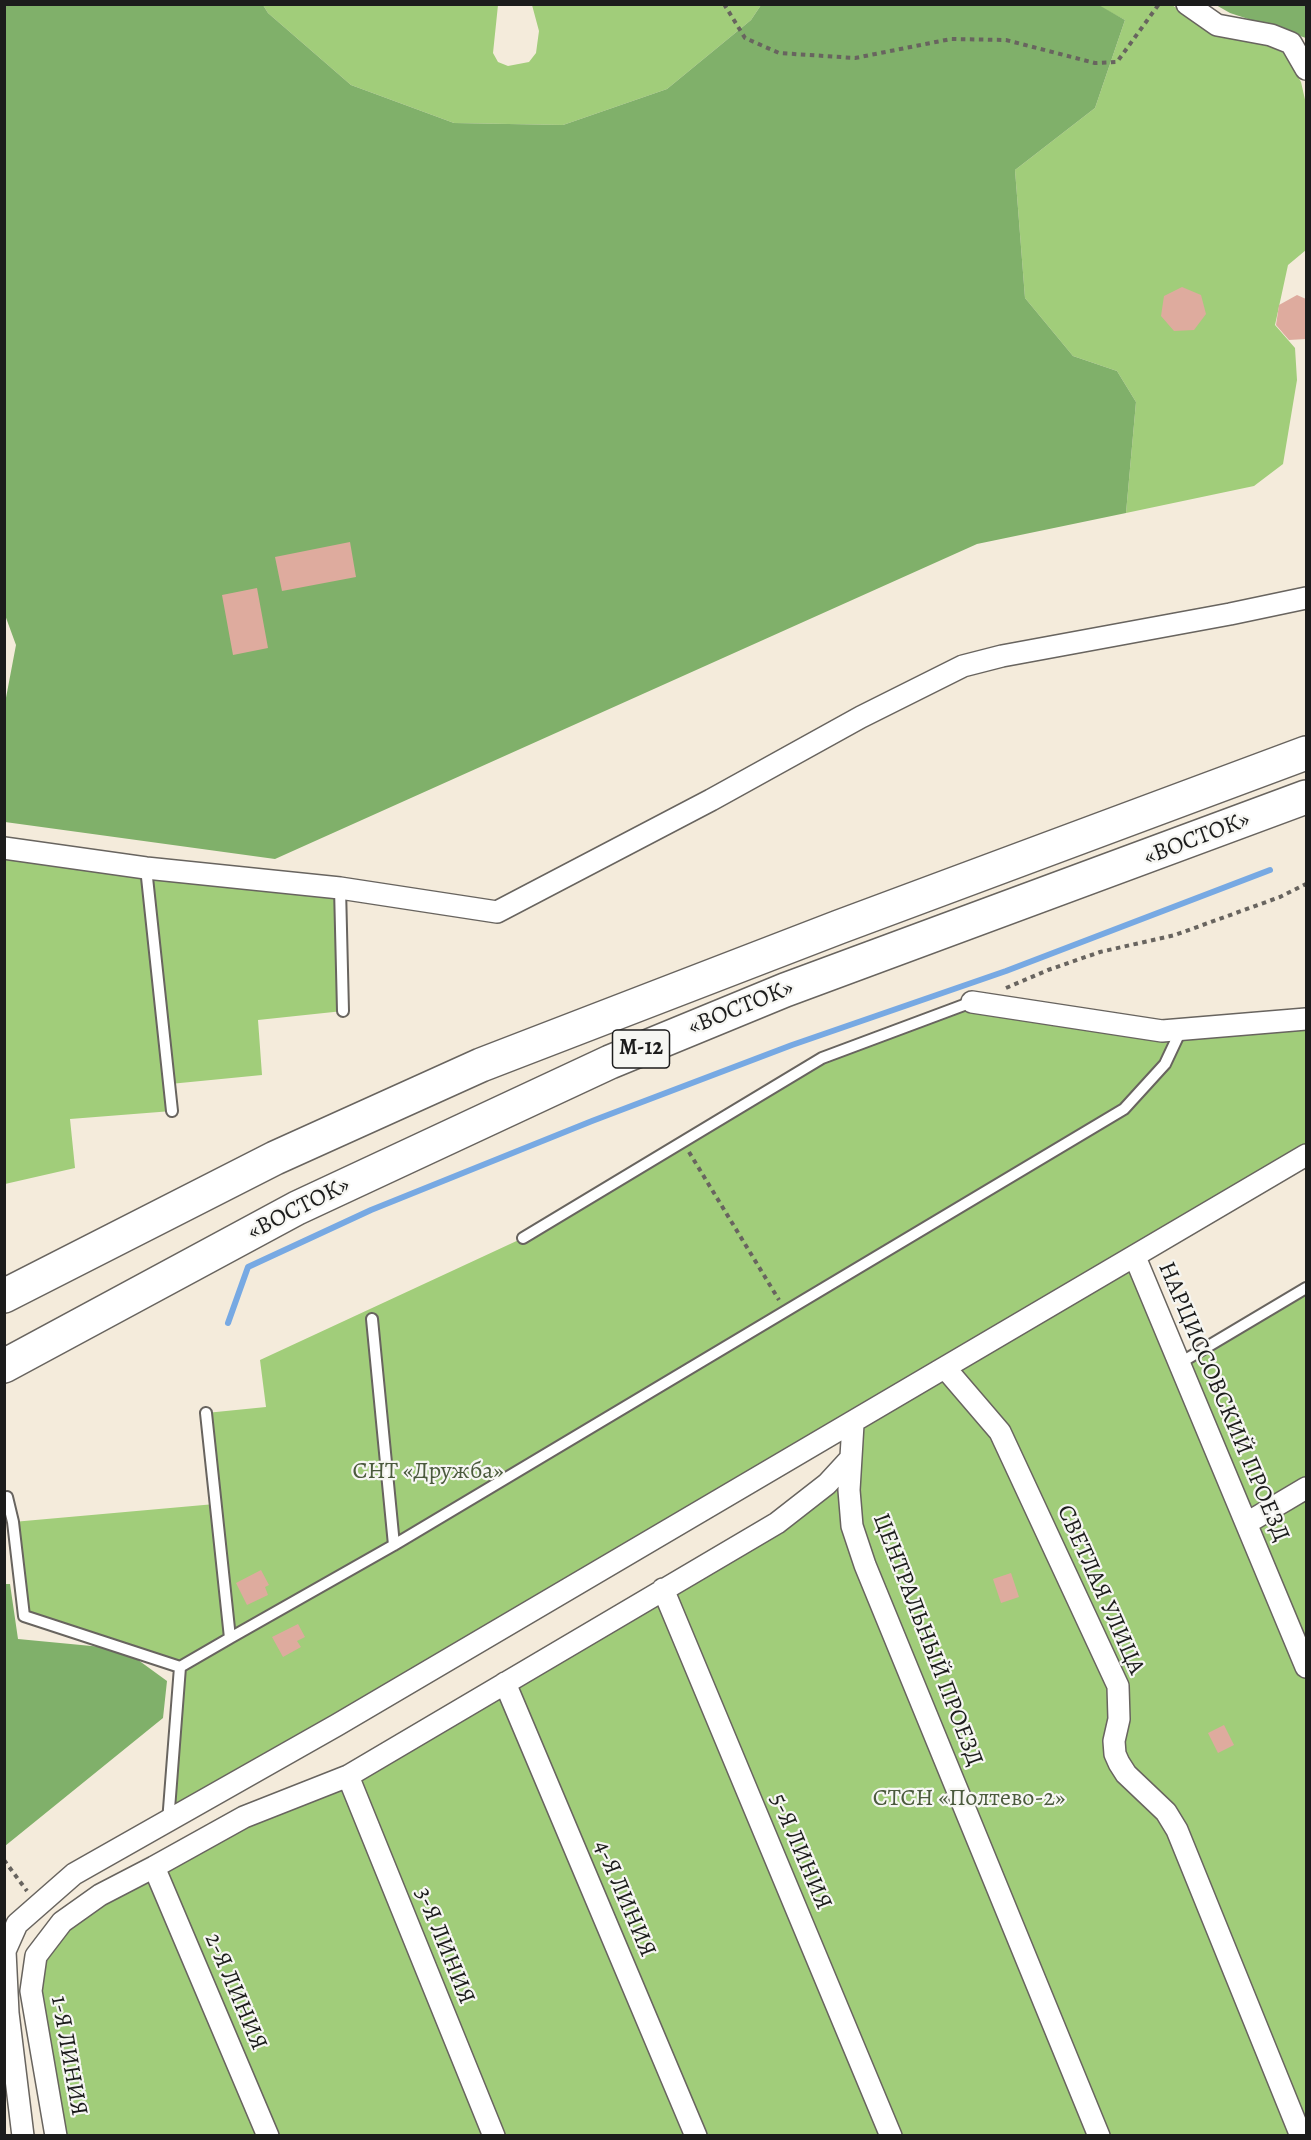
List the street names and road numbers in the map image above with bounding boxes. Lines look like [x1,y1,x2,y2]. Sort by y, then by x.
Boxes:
street label: «ВОСТОК» [1140,806,1254,872]
street label: «ВОСТОК» [684,974,798,1042]
road number: М-12 [612,1030,670,1068]
street label: «ВОСТОК» [243,1171,355,1247]
street label: НАРЦИССОВСКИЙ ПРОЕЗД [1151,1258,1295,1546]
street label: СВЕТЛАЯ УЛИЦА [1050,1501,1150,1679]
street label: ЦЕНТРАЛЬНЫЙ ПРОЕЗД [866,1510,988,1770]
street label: 5-Я ЛИНИЯ [763,1790,837,1914]
street label: 4-Я ЛИНИЯ [587,1836,661,1962]
street label: 3-Я ЛИНИЯ [408,1884,480,2008]
street label: 2-Я ЛИНИЯ [197,1929,273,2055]
street label: 1-Я ЛИНИЯ [43,1994,93,2118]

